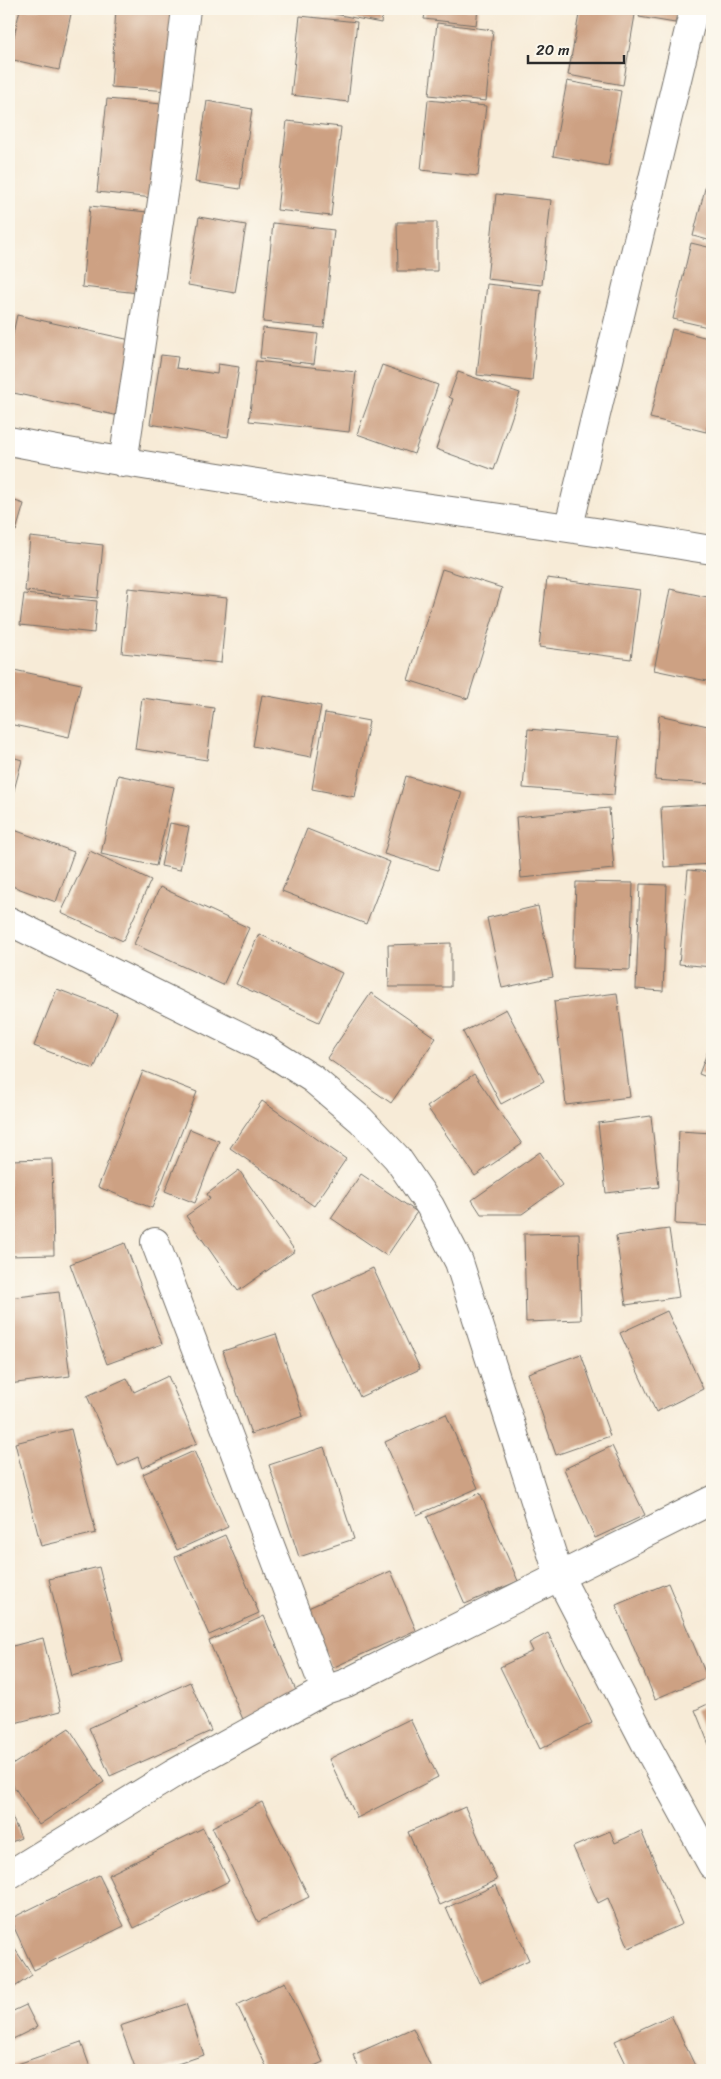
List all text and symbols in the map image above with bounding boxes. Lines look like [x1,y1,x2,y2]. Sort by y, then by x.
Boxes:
scale bar [528,32,625,64]
text: 20 m [536,37,570,63]

